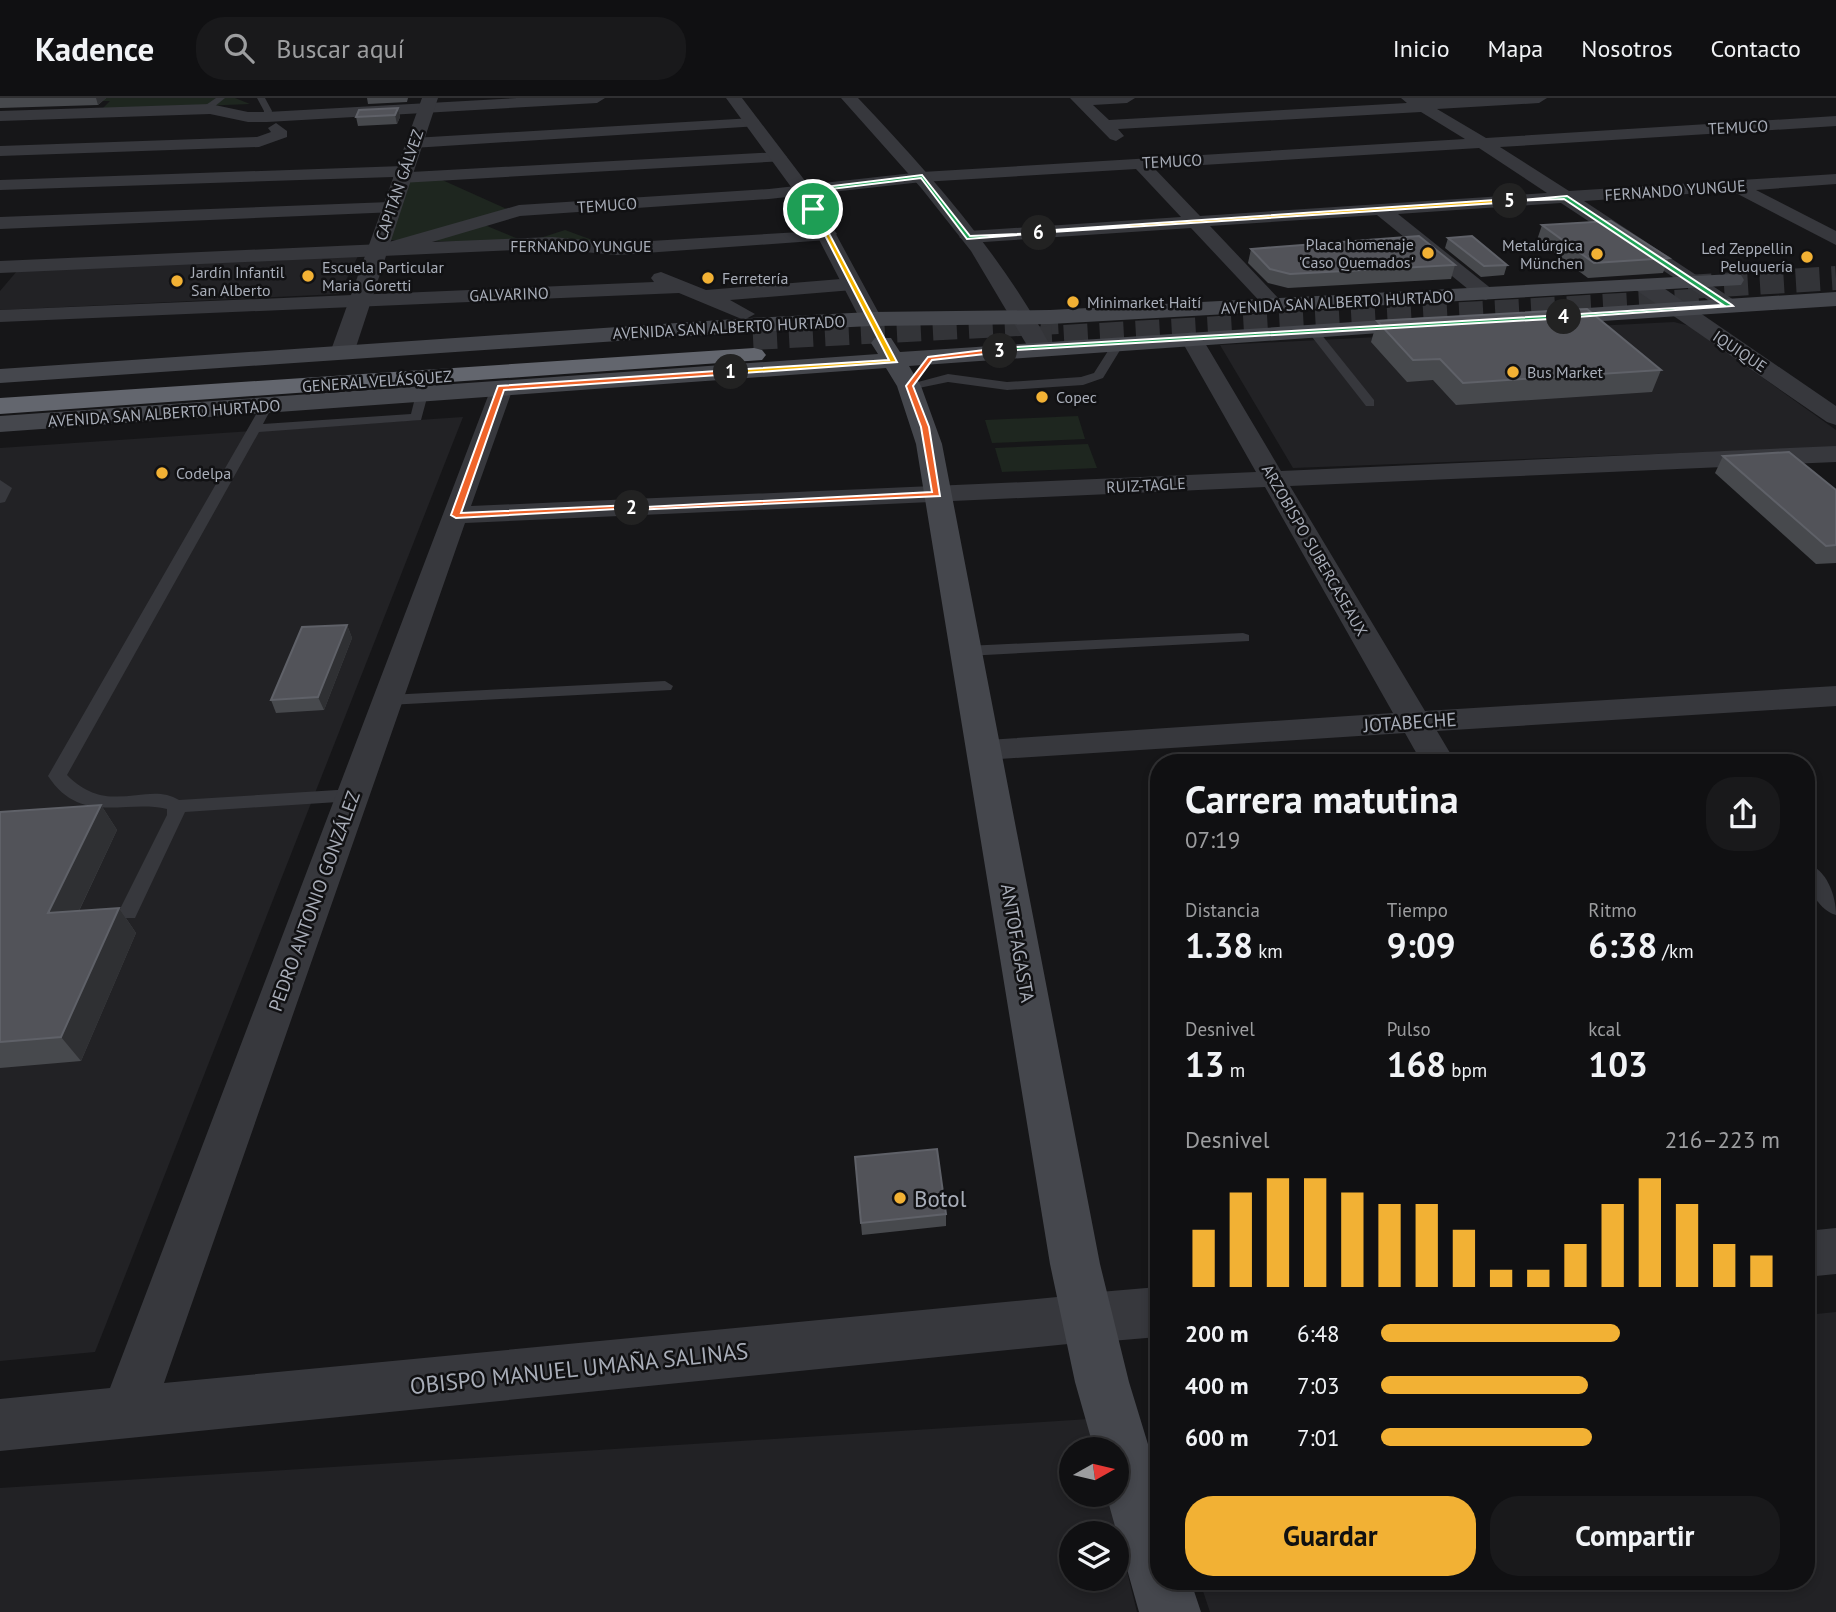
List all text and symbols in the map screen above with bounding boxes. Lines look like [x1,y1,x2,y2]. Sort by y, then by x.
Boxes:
search box [196,17,686,80]
text: Kadence [35,27,154,70]
icon: search [220,29,258,67]
text: Buscar aquí [276,32,405,65]
text: Inicio [1393,33,1450,64]
text: Mapa [1488,33,1543,64]
text: Nosotros [1581,33,1673,64]
text: Contacto [1711,33,1801,64]
street label: TEMUCO [1707,115,1769,139]
street label: CAPITÁN GÁLVEZ [371,127,427,243]
street label: TEMUCO [1141,149,1203,173]
street label: FERNANDO YUNGUE [1604,175,1746,205]
pin [783,179,843,239]
pin: 5 [1492,184,1528,218]
text: 5 [1504,188,1515,212]
icon: arrive [794,190,832,228]
street label: TEMUCO [576,193,638,217]
pin: 6 [1021,216,1056,250]
text: 6 [1033,220,1044,244]
place label: Placa homenaje 'Caso Quemados' [1299,234,1414,272]
place label: Metalúrgica München [1502,235,1583,273]
street label: FERNANDO YUNGUE [510,236,652,256]
place label: Led Zeppellin Peluquería [1701,238,1793,276]
marker: Placa homenaje 'Caso Quemados' [1420,245,1436,261]
marker: Metalúrgica München [1589,246,1605,262]
marker: Led Zeppellin Peluquería [1799,249,1815,265]
place label: Escuela Particular Maria Goretti [322,257,445,295]
place label: Jardín Infantil San Alberto [190,262,285,300]
marker: Escuela Particular Maria Goretti [300,268,316,284]
place label: Ferretería [722,268,788,288]
marker: Ferretería [700,270,716,286]
marker: Jardín Infantil San Alberto [169,273,185,289]
street label: GALVARINO [469,283,549,305]
street label: AVENIDA SAN ALBERTO HURTADO [1220,286,1454,318]
place label: Minimarket Haití [1087,292,1201,312]
marker: Minimarket Haití [1065,294,1081,310]
pin: 4 [1546,300,1582,334]
text: 4 [1558,304,1569,328]
street label: AVENIDA SAN ALBERTO HURTADO [612,311,846,343]
street label: IQUIQUE [1709,326,1771,376]
pin: 3 [982,334,1018,368]
text: 3 [994,338,1005,362]
pin: 1 [714,354,748,390]
text: 1 [725,359,736,383]
place label: Bus Market [1527,362,1604,382]
marker: Bus Market [1505,364,1521,380]
street label: GENERAL VELÁSQUEZ [301,366,453,396]
place label: Copec [1056,387,1097,407]
marker: Copec [1034,389,1050,405]
street label: AVENIDA SAN ALBERTO HURTADO [47,395,281,431]
street label: ARZOBISPO SUBERCASEAUX [1258,461,1372,639]
place label: Codelpa [176,463,231,483]
marker: Codelpa [154,465,170,481]
street label: RUIZ-TAGLE [1106,473,1186,497]
pin: 2 [614,490,650,526]
text: 2 [626,495,637,519]
street label: JOTABECHE [1362,707,1457,737]
text: Carrera matutina [1185,774,1459,823]
button: share [1706,777,1780,851]
street label: PEDRO ANTONIO GONZÁLEZ [263,787,365,1015]
text: 07:19 [1185,825,1240,854]
street label: ANTOFAGASTA [996,882,1040,1004]
text: Distancia [1185,898,1260,922]
text: Tiempo [1387,898,1448,922]
text: Ritmo [1588,898,1637,922]
text: 1.38 [1185,922,1253,968]
text: 9:09 [1387,922,1456,968]
text: 6:38 [1588,922,1657,968]
text: km [1253,939,1283,963]
text: /km [1657,939,1694,963]
text: Desnivel [1185,1017,1255,1041]
text: Pulso [1387,1017,1431,1041]
text: kcal [1588,1017,1621,1041]
text: 13 [1185,1041,1225,1087]
text: 168 [1387,1041,1446,1087]
text: 103 [1588,1041,1648,1087]
text: m [1225,1058,1245,1082]
text: bpm [1446,1058,1487,1082]
text: Desnivel [1185,1125,1269,1154]
text: 216–223 m [1665,1125,1780,1154]
place label: Botol [914,1184,967,1213]
marker: Botol [892,1190,908,1206]
text: 200 m [1185,1319,1248,1348]
text: 6:48 [1297,1319,1340,1348]
street label: OBISPO MANUEL UMAÑA SALINAS [408,1336,750,1400]
text: 400 m [1185,1371,1248,1400]
text: 7:03 [1297,1371,1340,1400]
text: 600 m [1185,1423,1248,1452]
text: 7:01 [1297,1423,1340,1452]
north arrow [1059,1437,1129,1507]
map controls [1059,1437,1129,1591]
button: Guardar [1185,1496,1476,1576]
button: Compartir [1490,1496,1780,1576]
button: layers [1059,1521,1129,1591]

